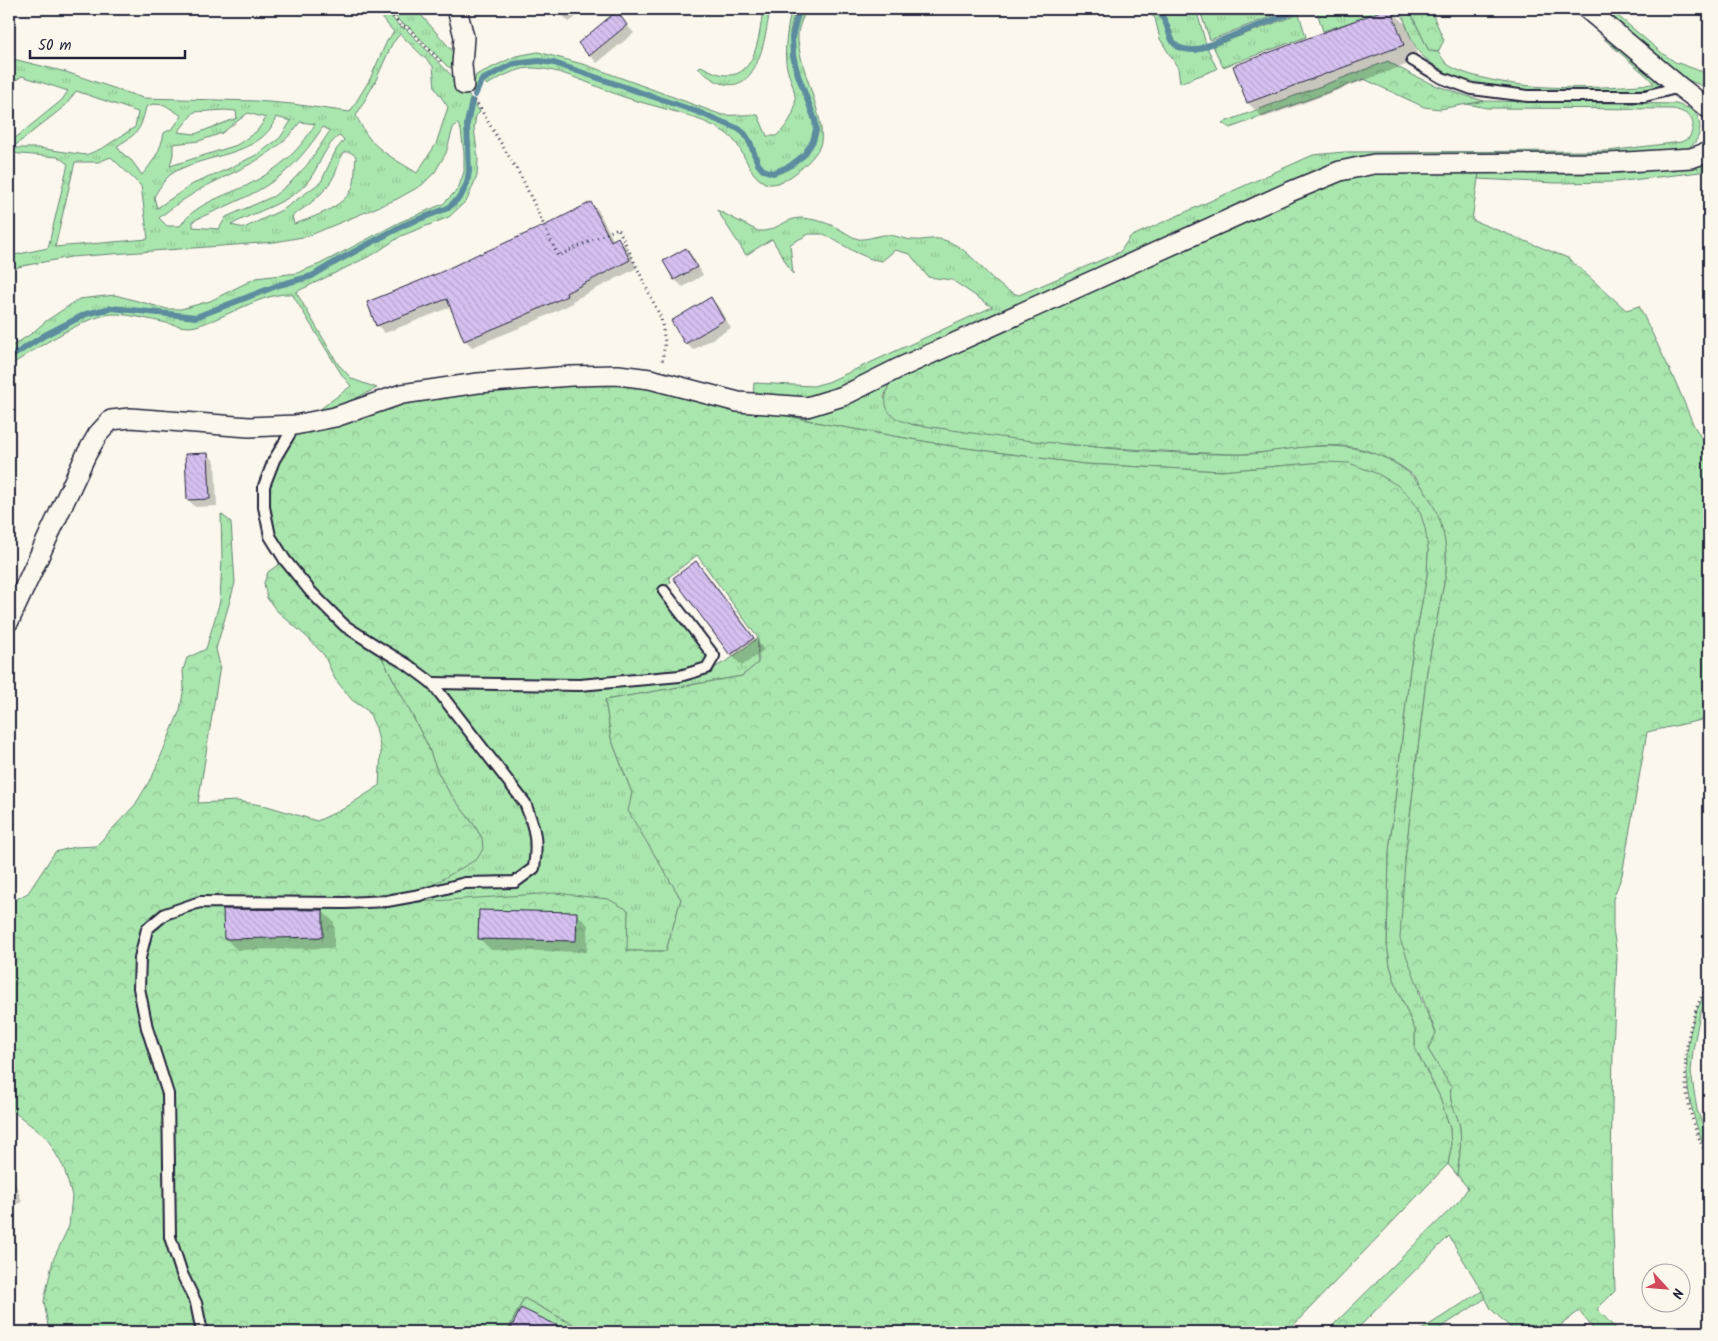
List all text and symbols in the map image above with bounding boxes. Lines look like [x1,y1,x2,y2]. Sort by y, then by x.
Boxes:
scale bar [30,28,185,60]
text: 50 m [38,34,72,58]
north arrow [1640,1264,1690,1314]
text: N [1665,1284,1689,1302]

